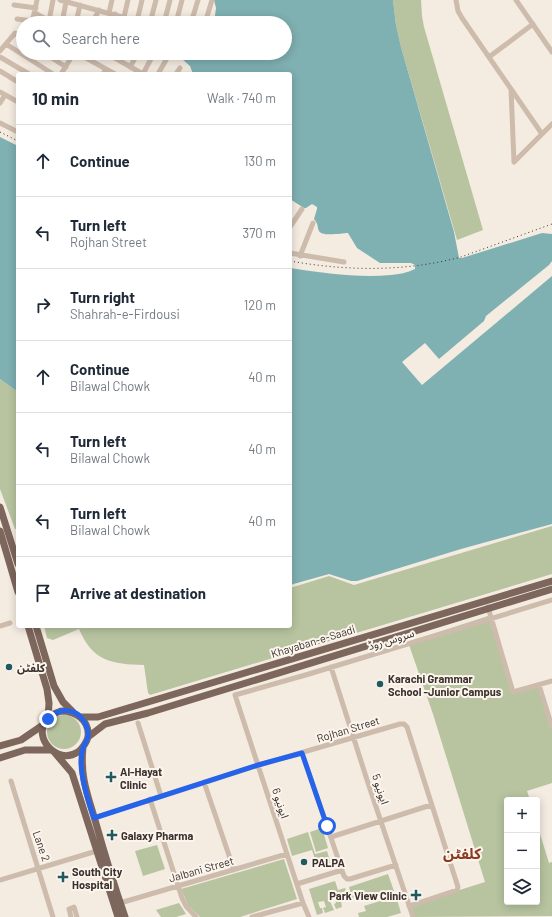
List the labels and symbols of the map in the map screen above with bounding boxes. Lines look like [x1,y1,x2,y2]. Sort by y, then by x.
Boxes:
street label: Khayaban-e-Saadi [269,622,357,660]
street label: سروس روڈ [366,626,416,653]
place label: کلفٹن [17,661,46,675]
marker: کلفٹن [4,662,14,672]
place label: Karachi Grammar School -Junior Campus [388,672,502,698]
marker: Karachi Grammar School -Junior Campus [375,679,385,689]
route end [39,710,57,728]
street label: Rojhan Street [315,713,381,745]
place label: Al-Hayat Clinic [120,765,162,791]
marker: Al-Hayat Clinic [105,771,117,783]
street label: ایونیو 5 [369,772,392,806]
street label: ایونیو 6 [269,786,292,820]
route start [318,817,336,835]
street label: Lane 2 [31,829,53,863]
marker: Galaxy Pharma [106,829,118,841]
place label: Galaxy Pharma [121,829,193,842]
district label: کلفٹن [443,844,481,863]
street label: Jalbani Street [167,854,235,884]
place label: PALPA [312,856,346,869]
marker: PALPA [299,857,309,867]
place label: South City Hospital [72,865,123,891]
marker: South City Hospital [57,871,69,883]
place label: Park View Clinic [329,889,407,902]
marker: Park View Clinic [410,889,422,901]

